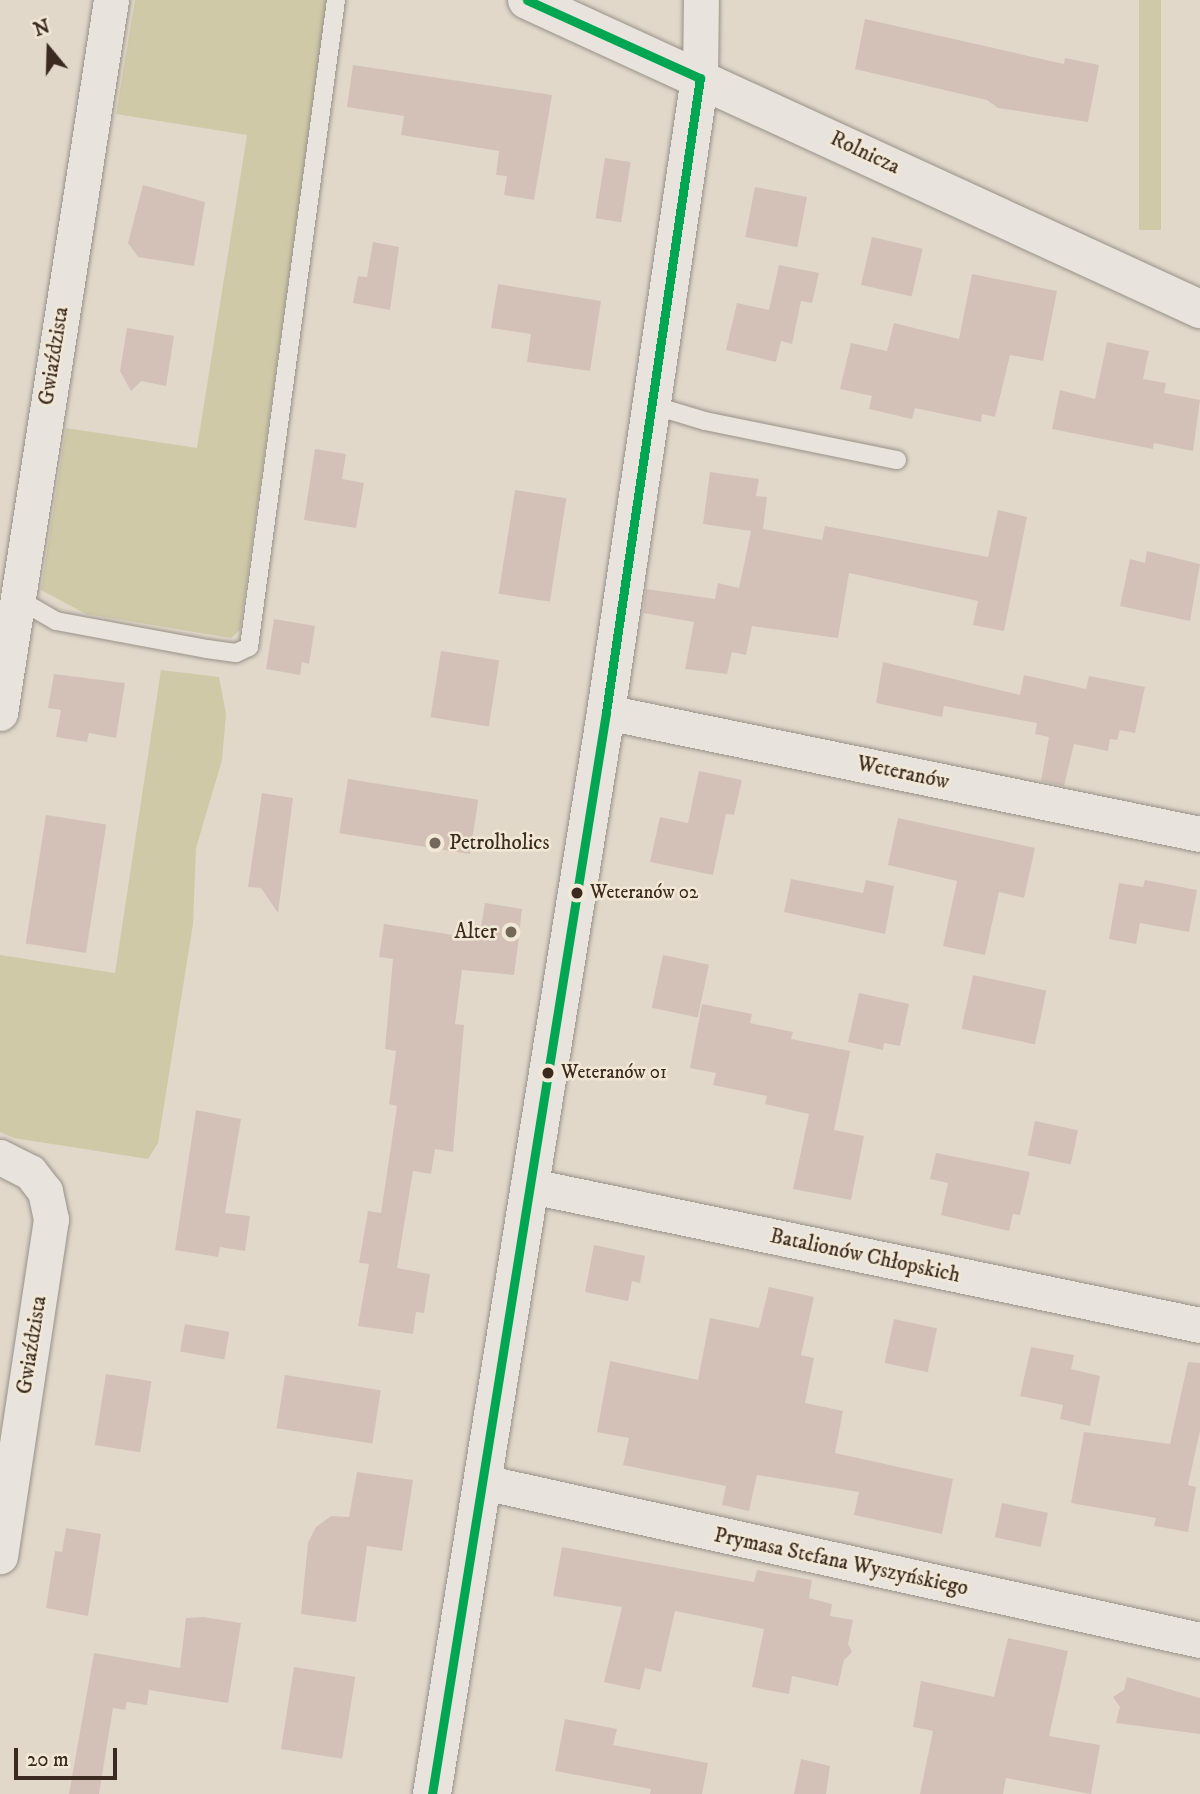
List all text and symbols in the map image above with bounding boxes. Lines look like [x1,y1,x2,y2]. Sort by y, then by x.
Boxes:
north arrow [14,14,84,84]
text: N [31,15,53,42]
street label: Rolnicza [826,126,904,180]
street label: Gwiaździsta [34,305,74,407]
street label: Weteranów [855,751,951,795]
place label: Petrolholics [449,830,549,856]
marker: Petrolholics [427,835,443,851]
place label: Weteranów 02 [590,882,698,904]
marker: Weteranów 02 [570,886,584,900]
place label: Alter [454,919,497,945]
marker: Alter [503,924,519,940]
place label: Weteranów 01 [561,1062,667,1084]
marker: Weteranów 01 [541,1066,555,1080]
street label: Batalionów Chłopskich [768,1224,962,1288]
street label: Gwiaździsta [12,1294,52,1396]
street label: Prymasa Stefana Wyszyńskiego [712,1523,970,1601]
scale bar [18,1734,121,1778]
text: 20 m [27,1747,69,1773]

